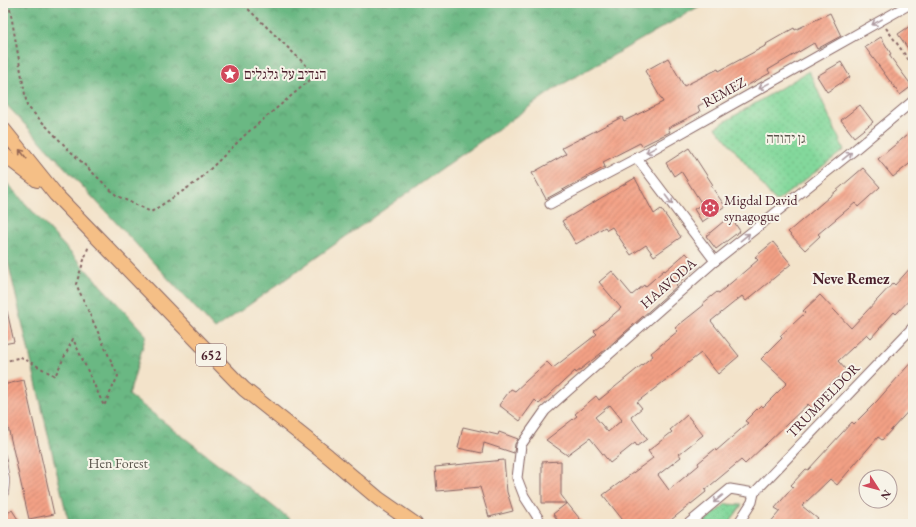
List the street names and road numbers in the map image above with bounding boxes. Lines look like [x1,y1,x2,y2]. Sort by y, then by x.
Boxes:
street label: REMEZ [699,73,749,111]
street label: HAAVODA [636,254,700,312]
road number: 652 [196,344,226,366]
street label: TRUMPELDOR [783,358,864,441]

